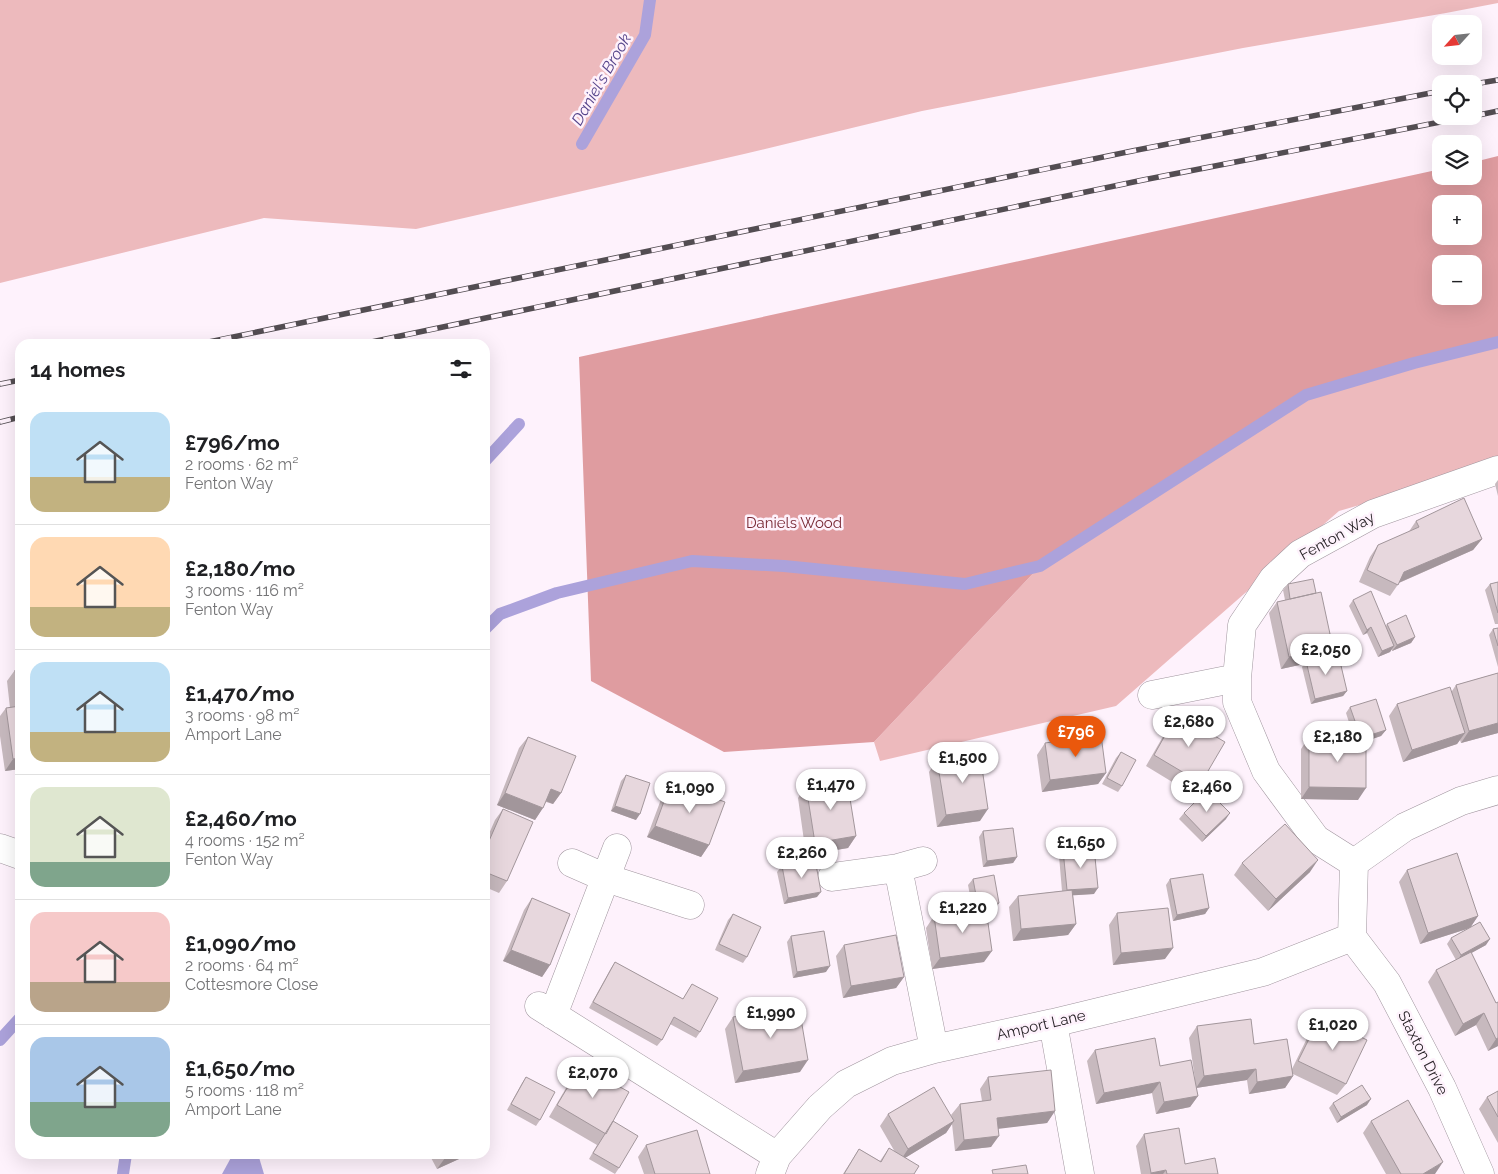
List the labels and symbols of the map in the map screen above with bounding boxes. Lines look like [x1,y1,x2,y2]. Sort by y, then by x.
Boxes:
north arrow [1432,15,1482,65]
water label: Daniel's Brook [568,30,636,128]
street label: Fenton Way [1296,508,1378,564]
park label: Daniels Wood [746,514,842,532]
pin: £2,050 [1285,634,1367,676]
pin: £2,680 [1148,706,1230,748]
pin: £796 [1046,716,1106,758]
pin: £2,180 [1297,720,1379,763]
pin: £1,500 [922,742,1004,784]
pin: £1,470 [790,768,872,811]
pin: £2,460 [1166,770,1248,813]
pin: £1,090 [649,772,731,814]
pin: £1,650 [1040,826,1122,869]
pin: £2,260 [761,836,843,879]
pin: £1,220 [922,892,1004,934]
pin: £1,990 [730,996,812,1039]
street label: Amport Lane [995,1006,1087,1044]
pin: £1,020 [1292,1008,1374,1051]
street label: Staxton Drive [1394,1008,1452,1098]
pin: £2,070 [552,1056,634,1099]

